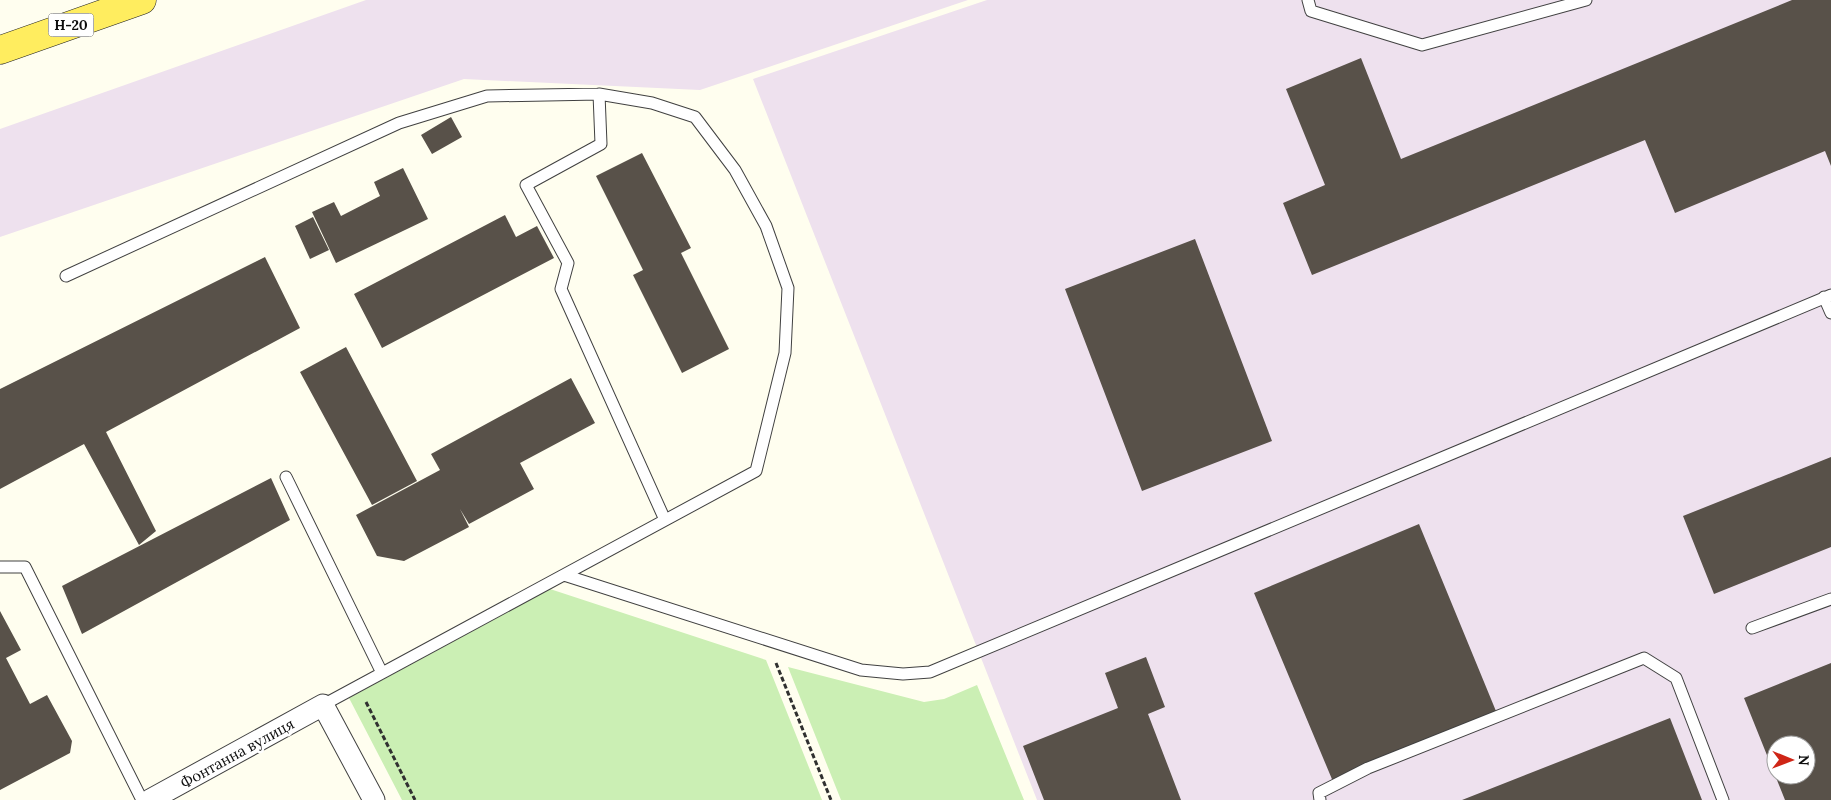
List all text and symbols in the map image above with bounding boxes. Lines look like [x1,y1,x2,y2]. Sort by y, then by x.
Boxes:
road number: Н-20 [48,14,94,36]
street label: Фонтанна вулиця [177,714,297,792]
north arrow [1766,735,1816,785]
text: N [1795,755,1813,766]

